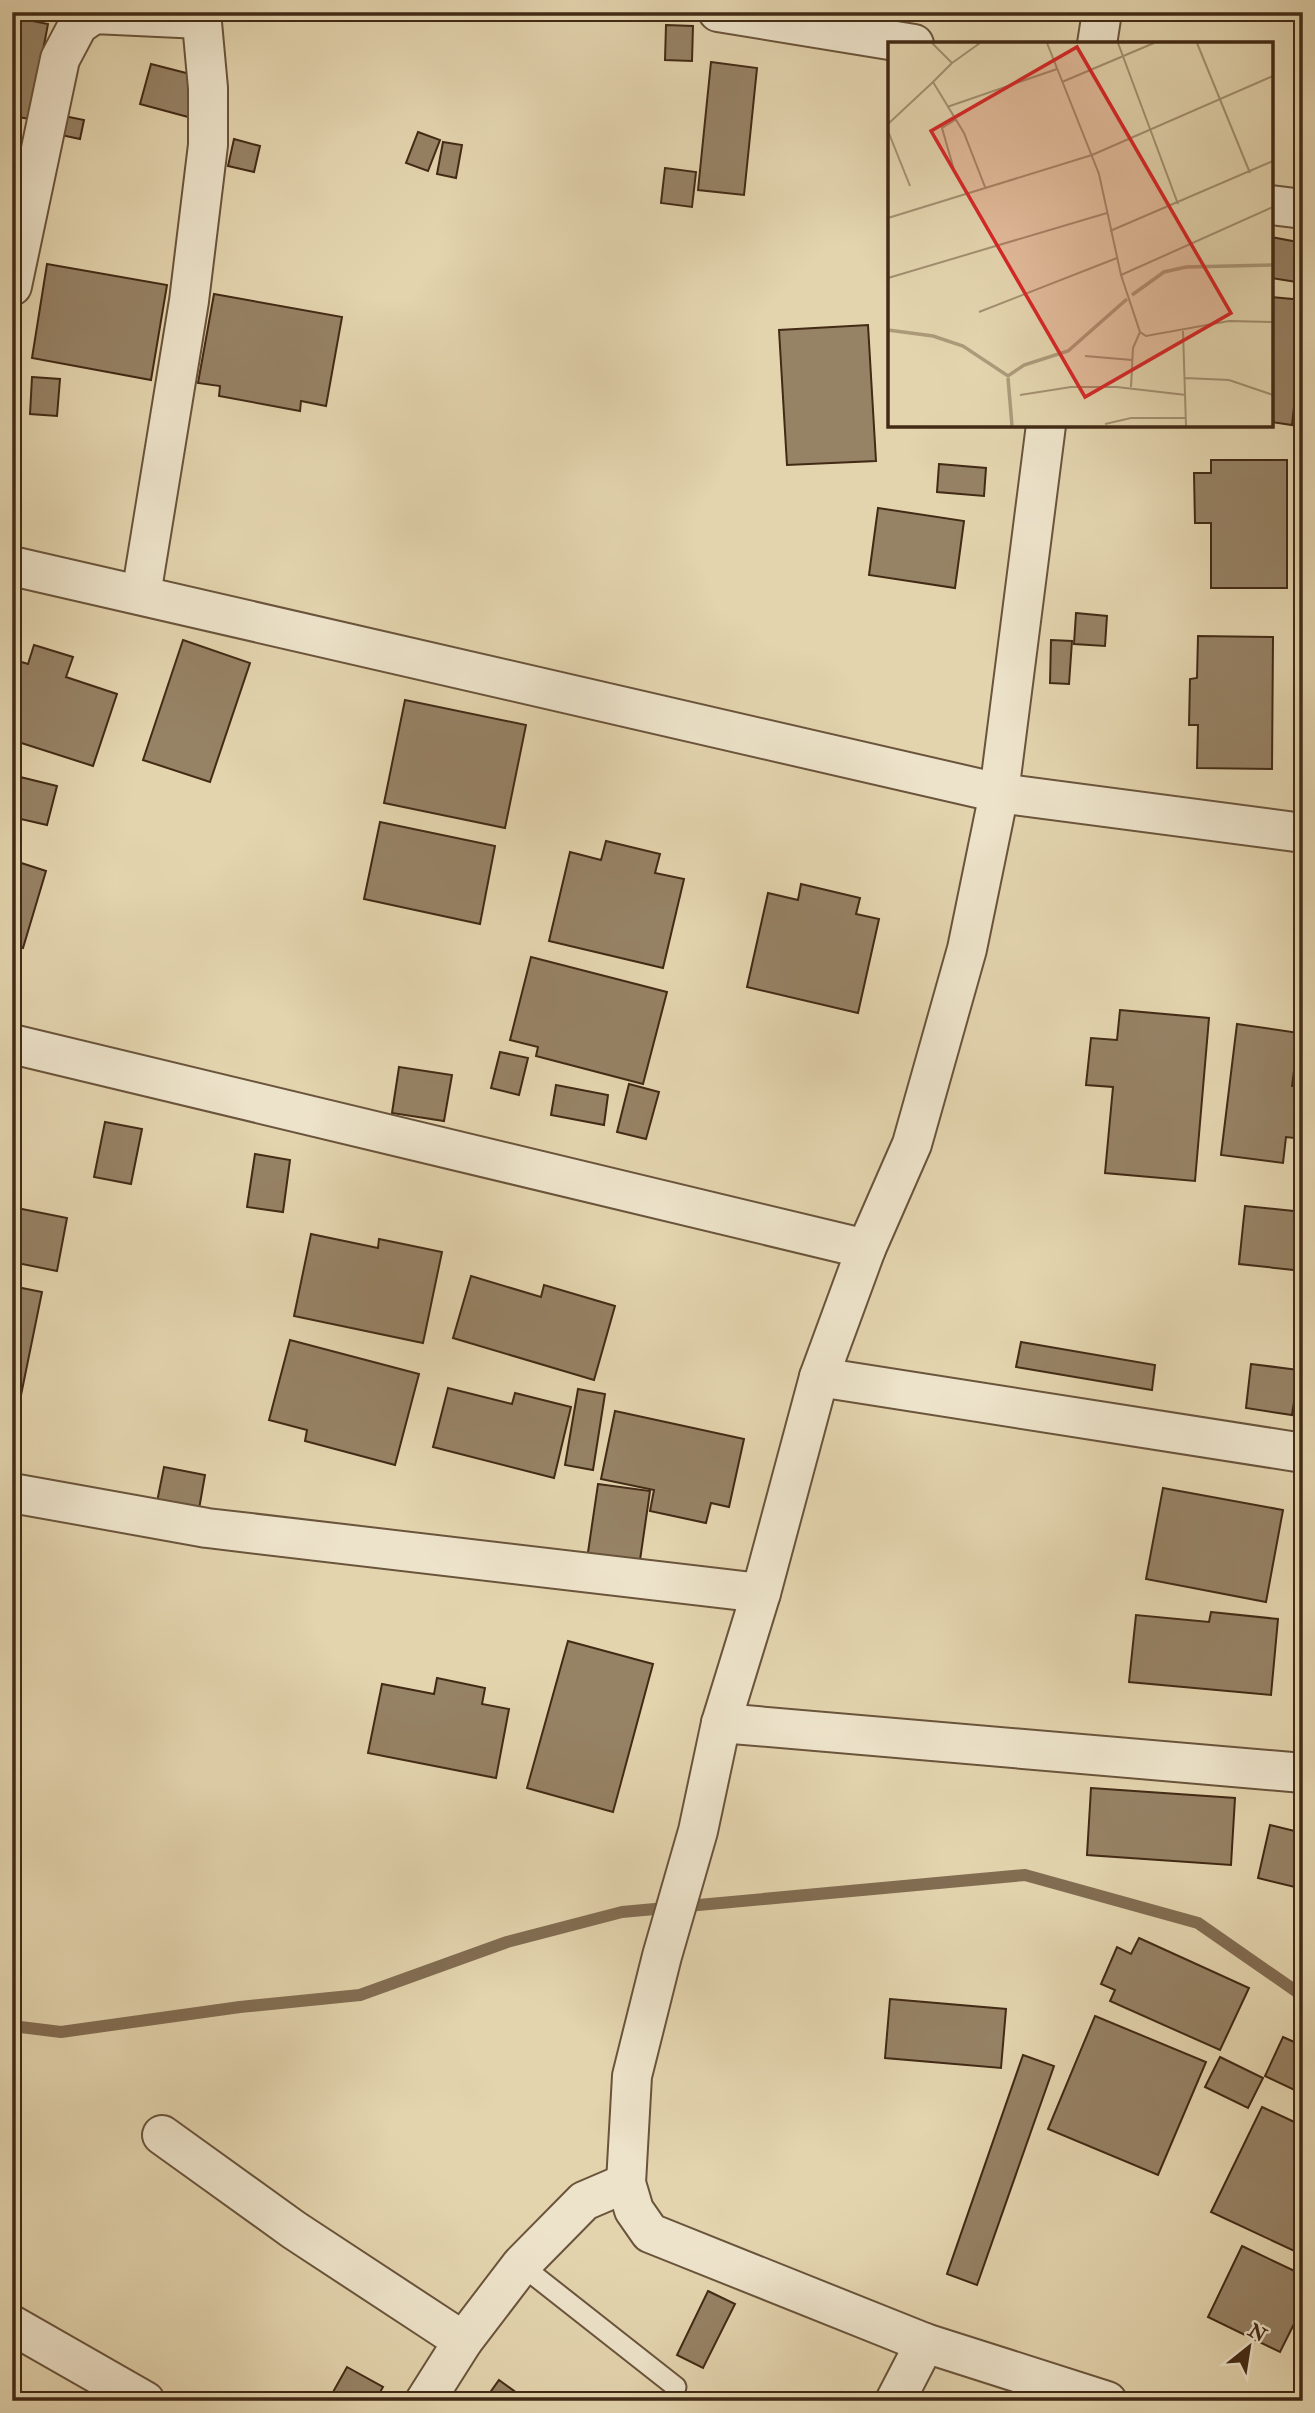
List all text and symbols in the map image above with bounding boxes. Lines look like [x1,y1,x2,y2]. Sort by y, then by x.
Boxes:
inset map [888,42,1273,427]
north arrow [1214,2312,1284,2382]
text: N [1243,2318,1271,2348]

